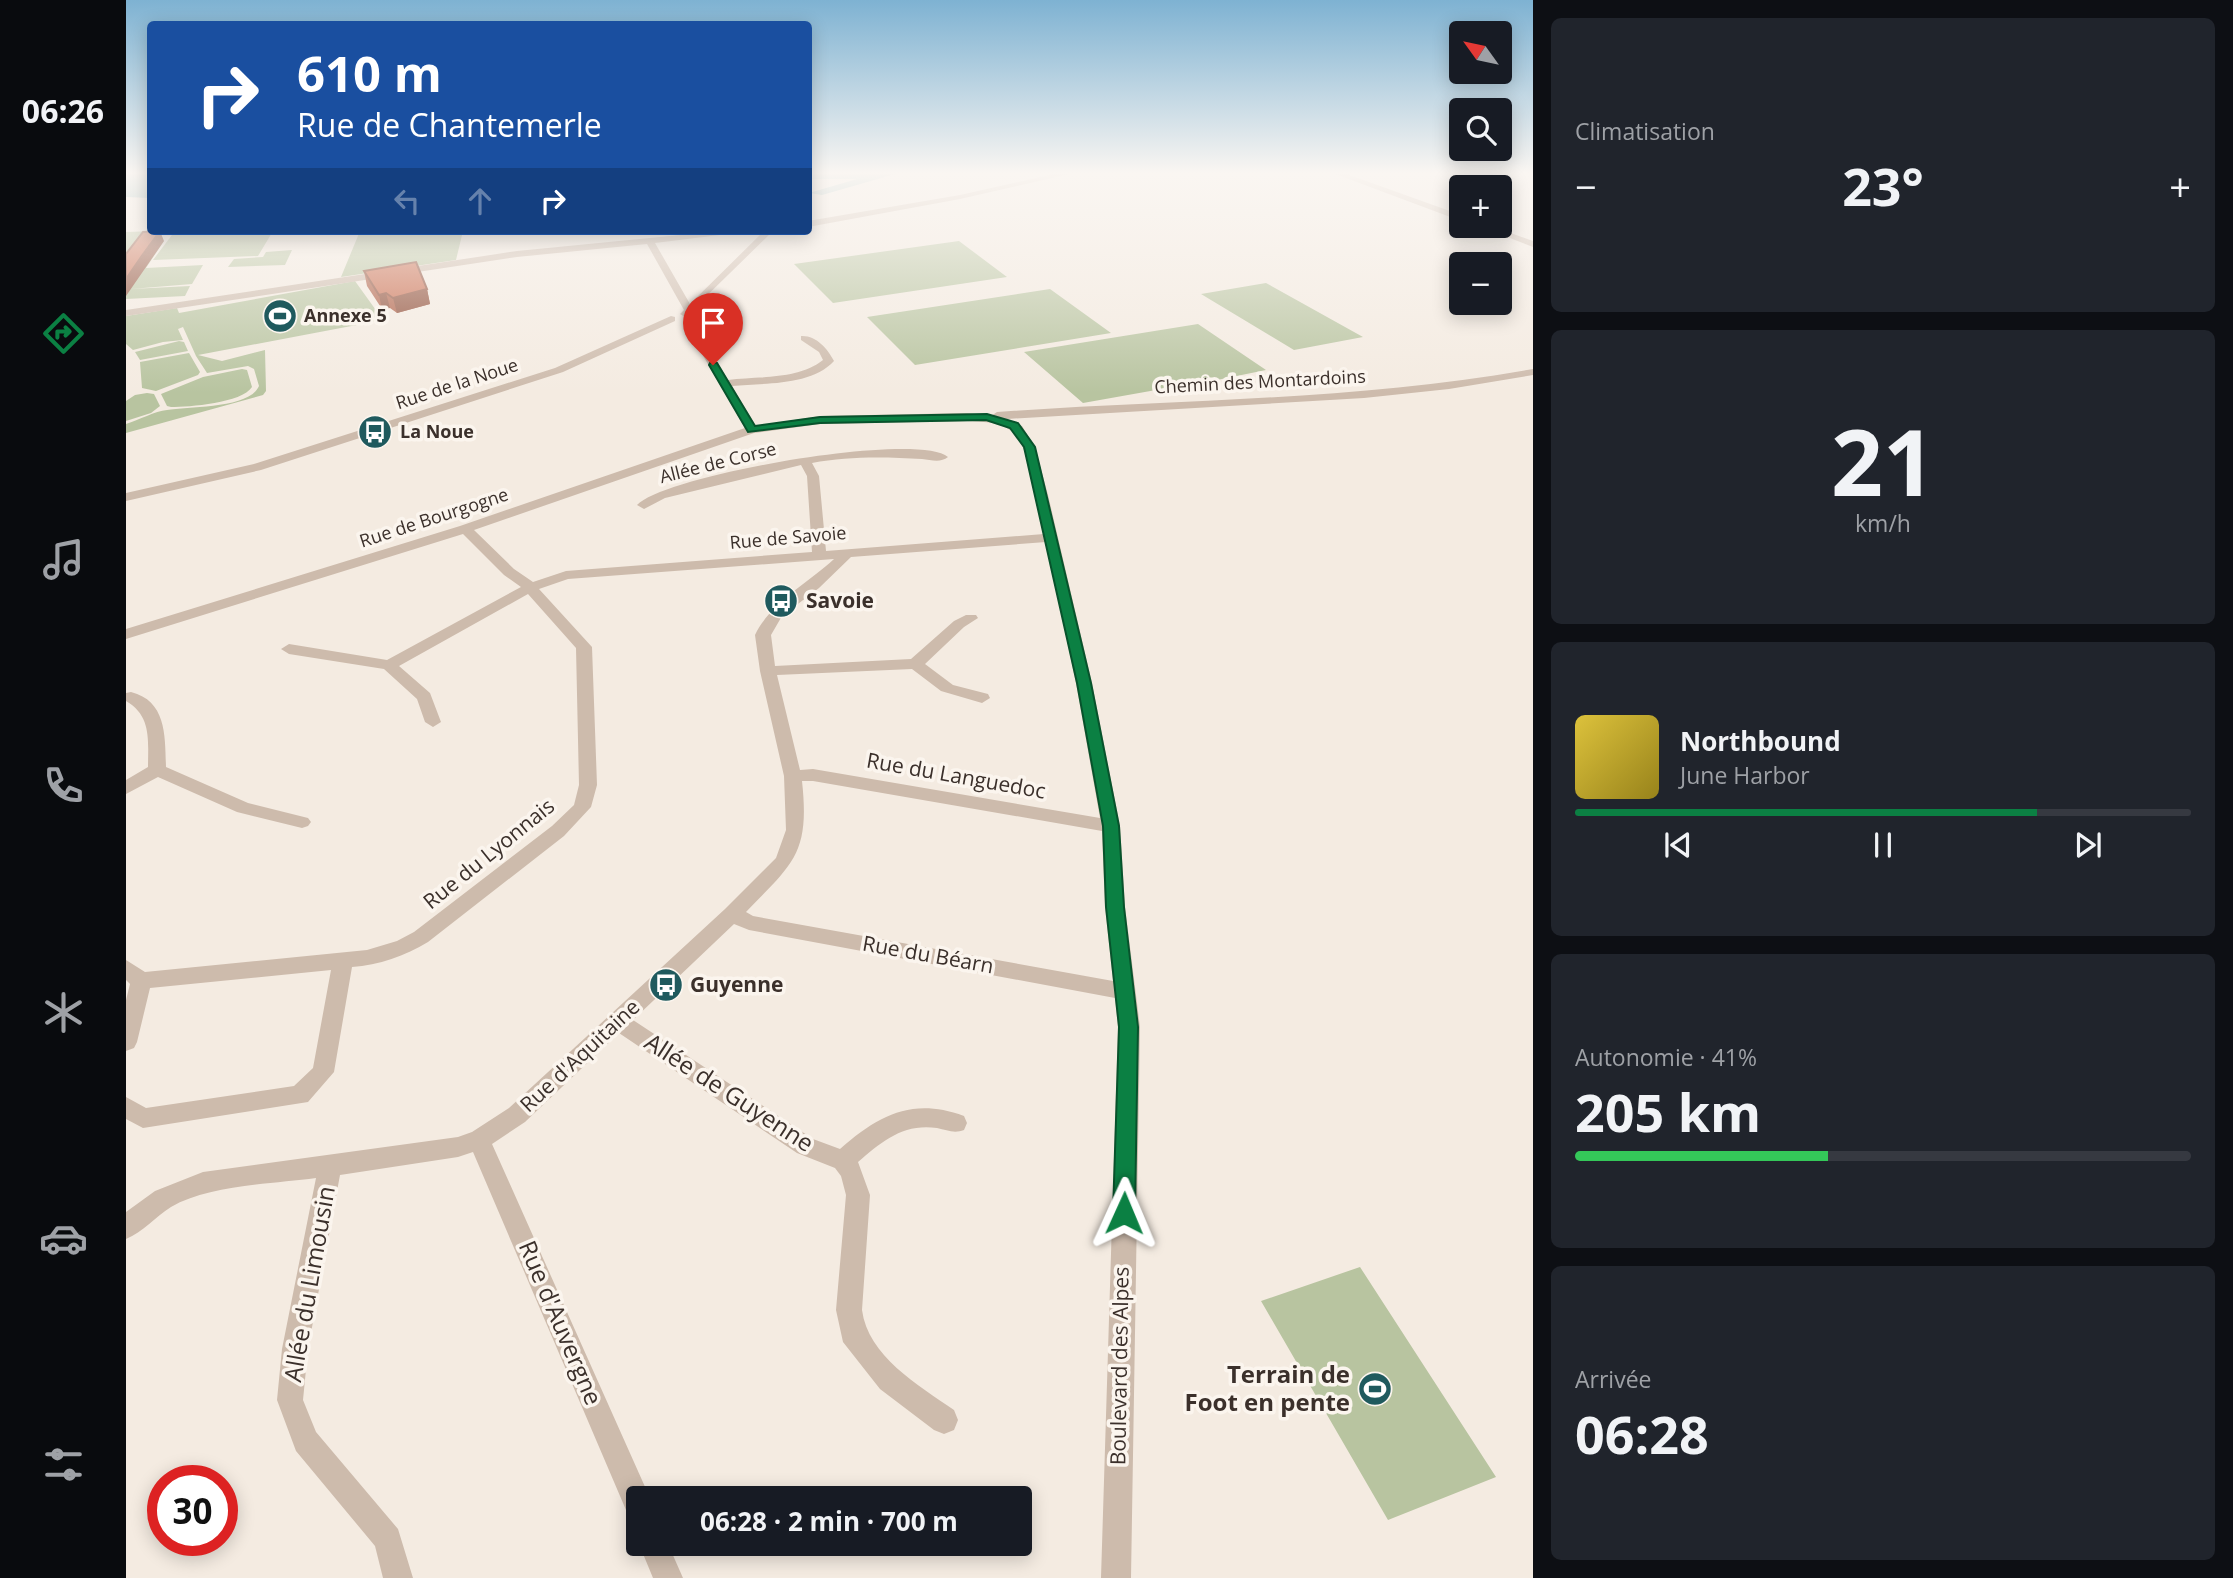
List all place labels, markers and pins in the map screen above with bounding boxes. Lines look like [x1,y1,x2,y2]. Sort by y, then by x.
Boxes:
pin [683,293,743,365]
sports icon: Annexe 5 [261,297,299,335]
place label: Annexe 5 [304,303,387,327]
bus stop icon: La Noue [356,413,394,451]
place label: La Noue [400,419,474,443]
bus stop icon: Savoie [762,582,800,620]
place label: Savoie [806,586,874,614]
bus stop icon: Guyenne [647,966,685,1004]
place label: Guyenne [690,970,783,998]
place label: Terrain de Foot en pente [1185,1357,1350,1418]
sports icon: Terrain de Foot en pente [1356,1370,1394,1408]

